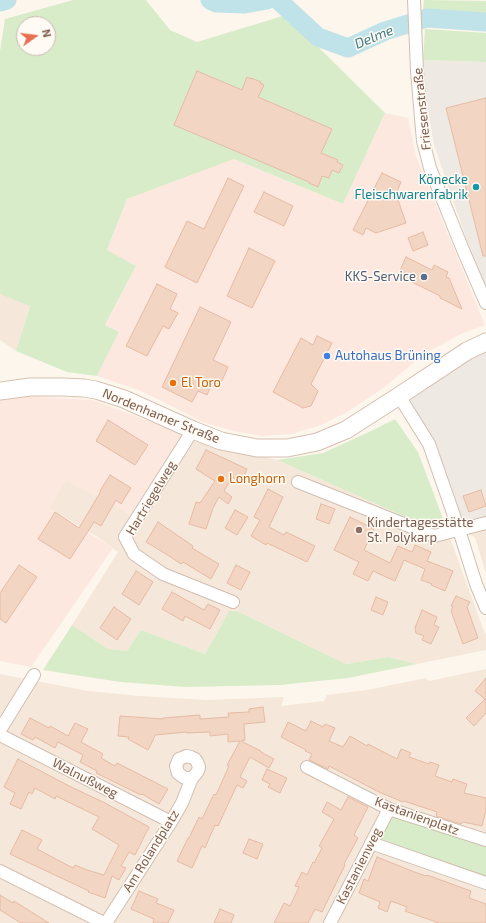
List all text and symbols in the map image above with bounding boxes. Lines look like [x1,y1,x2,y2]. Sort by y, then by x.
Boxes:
north arrow [16,16,56,56]
water label: Delme [352,22,396,52]
text: N [40,28,54,39]
street label: Friesenstraße [410,67,434,151]
place label: Könecke Fleischwarenfabrik [354,172,468,203]
marker: Könecke Fleischwarenfabrik [471,182,481,192]
place label: KKS-Service [345,269,416,285]
marker: KKS-Service [419,272,429,282]
place label: Autohaus Brüning [335,348,441,364]
marker: Autohaus Brüning [322,351,332,361]
place label: El Toro [181,375,221,391]
marker: El Toro [168,378,178,388]
street label: Nordenhamer Straße [100,385,222,447]
street label: Hartriegelweg [123,458,179,538]
place label: Longhorn [229,471,286,487]
marker: Longhorn [216,474,226,484]
place label: Kindertagesstätte St. Polykarp [367,515,474,546]
marker: Kindertagesstätte St. Polykarp [354,525,364,535]
street label: Walnußweg [50,755,120,801]
street label: Kastanienplatz [373,793,461,839]
street label: Am Rolandplatz [120,807,182,895]
street label: Kastanienweg [333,825,385,907]

